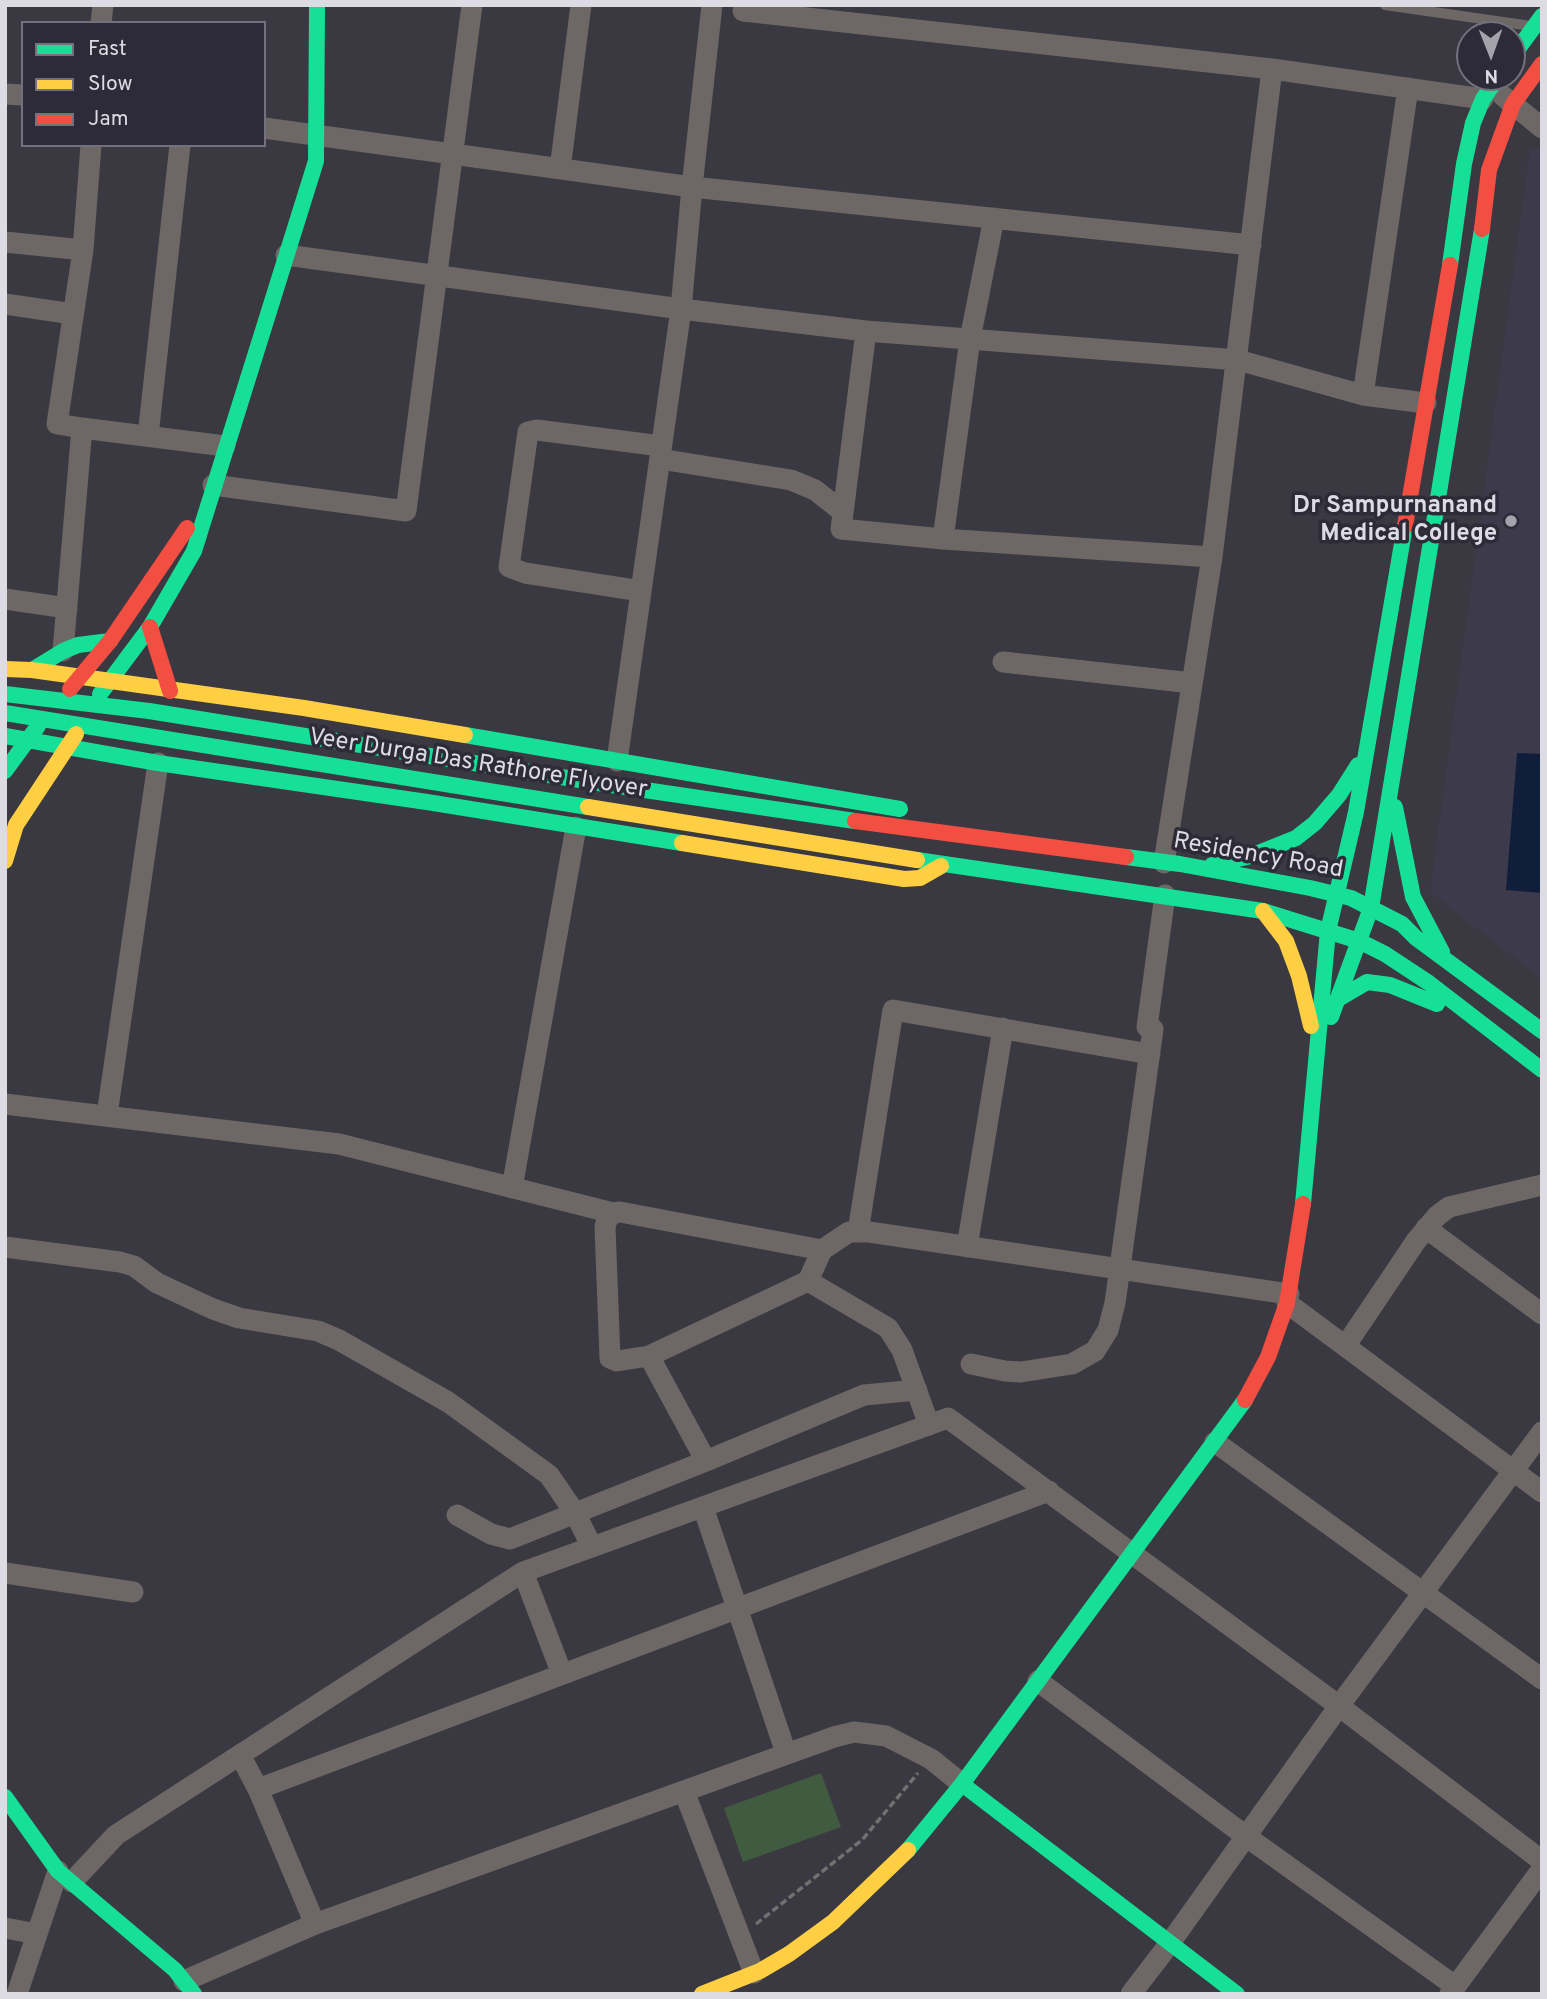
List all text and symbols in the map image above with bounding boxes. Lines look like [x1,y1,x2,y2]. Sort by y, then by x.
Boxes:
legend [21,21,266,147]
north arrow [1456,21,1526,91]
text: Fast [88,36,127,63]
text: N [1484,63,1498,87]
text: Slow [88,71,133,98]
text: Jam [88,106,129,133]
place label: Dr Sampurnanand Medical College [1293,493,1497,549]
marker: Dr Sampurnanand Medical College [1503,513,1519,529]
street label: Veer Durga Das Rathore Flyover [307,724,649,806]
street label: Residency Road [1171,828,1345,886]

